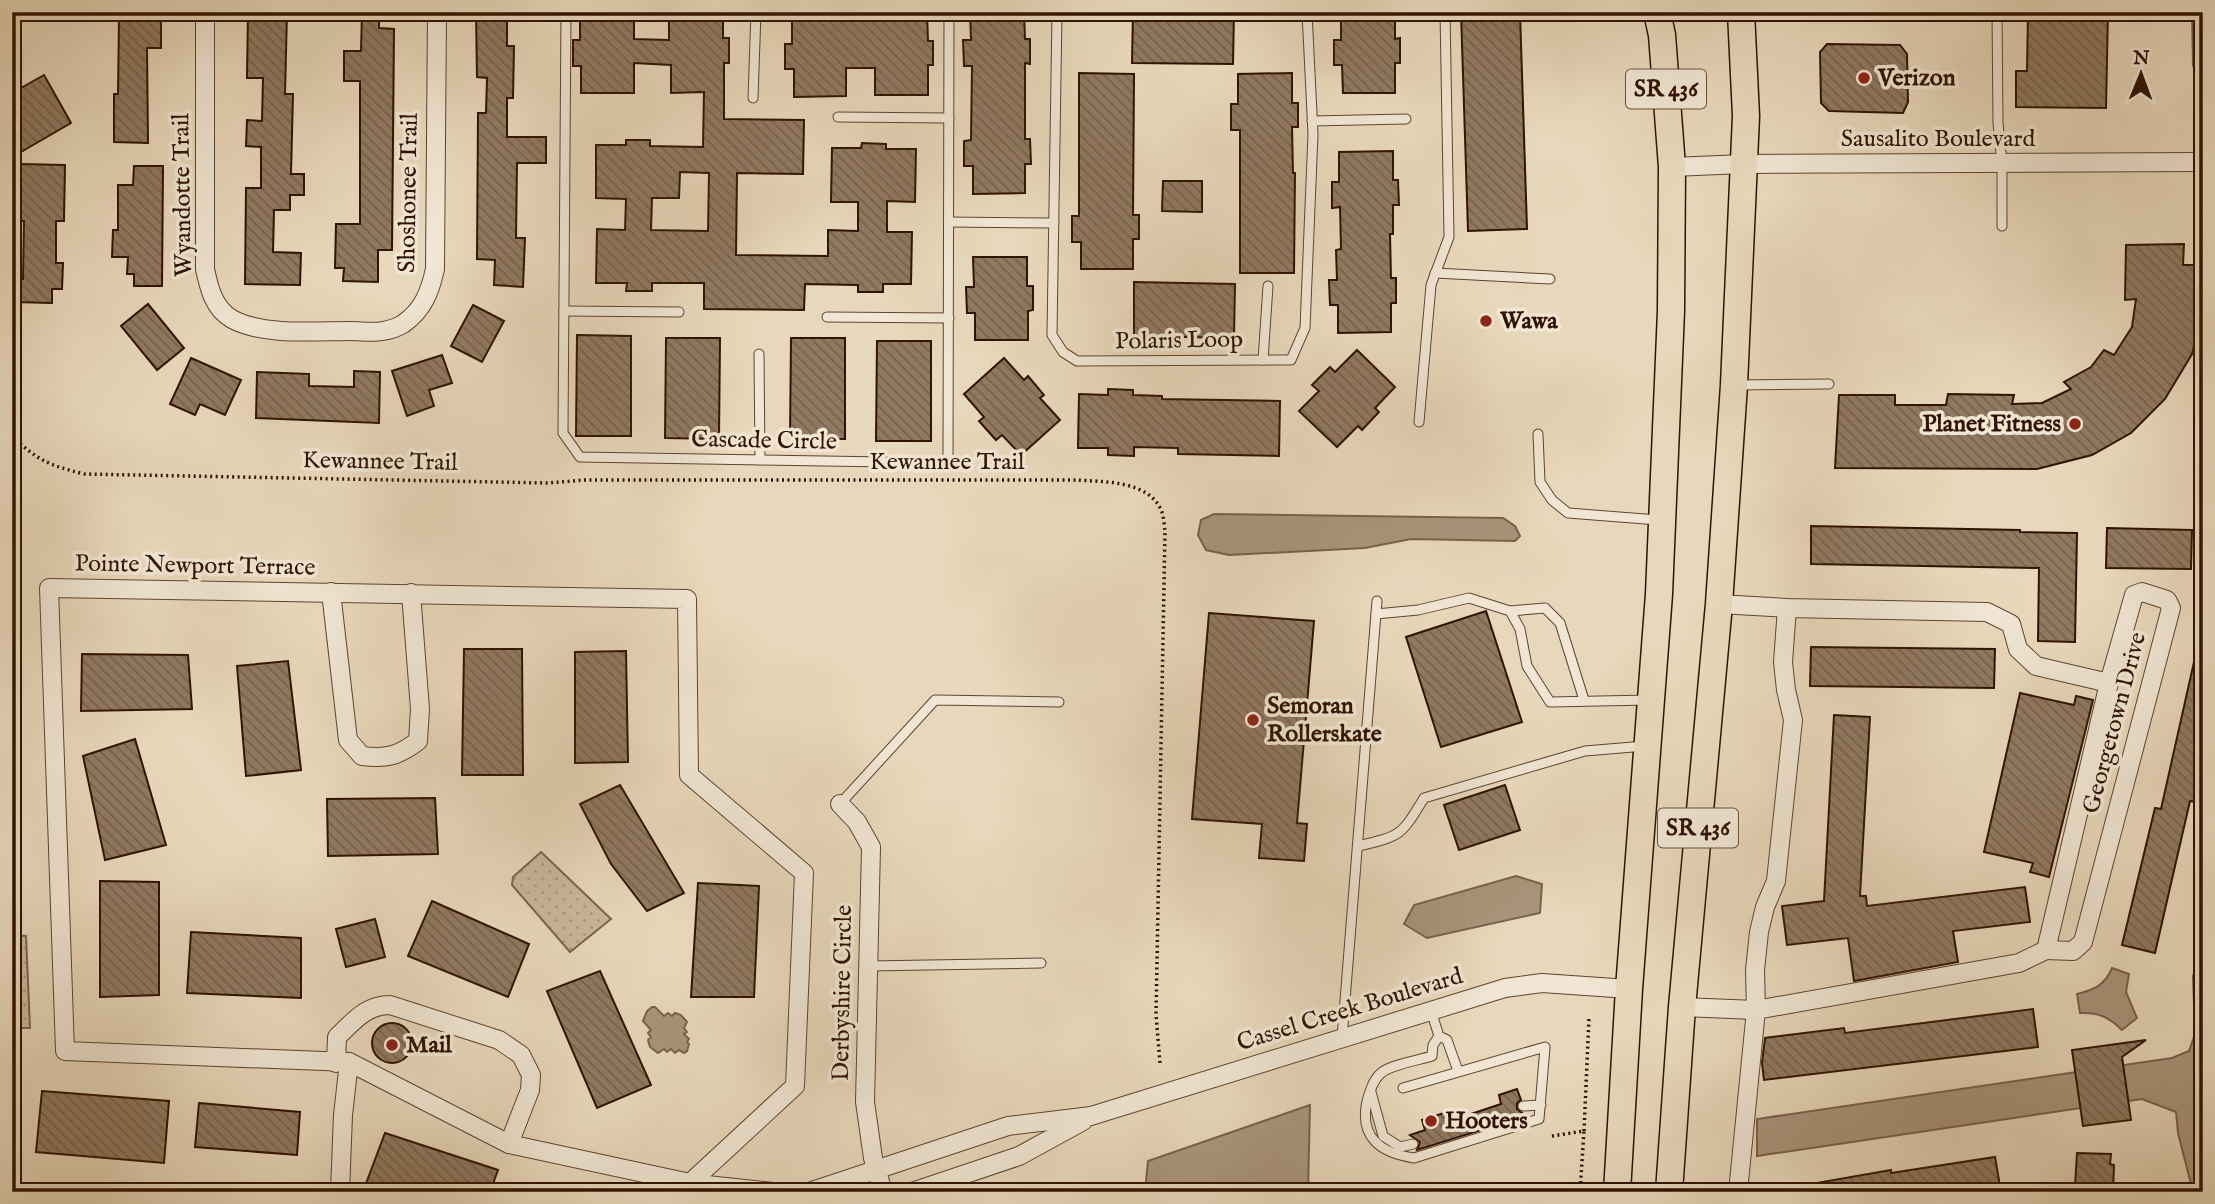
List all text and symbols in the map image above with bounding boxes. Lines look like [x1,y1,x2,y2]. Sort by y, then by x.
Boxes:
north arrow [2106,38,2176,108]
text: N [2132,47,2150,71]
place label: Verizon [1877,63,1956,94]
road number: SR 436 [1626,69,1706,108]
marker: Verizon [1856,70,1872,86]
street label: Wyandotte Trail [166,112,200,277]
street label: Shoshonee Trail [392,112,426,273]
street label: Sausalito Boulevard [1841,124,2035,155]
place label: Wawa [1499,306,1558,337]
marker: Wawa [1478,313,1494,329]
street label: Polaris Loop [1115,324,1243,358]
place label: Planet Fitness [1922,409,2062,440]
marker: Planet Fitness [2067,416,2083,432]
street label: Cascade Circle [691,424,837,458]
street label: Kewannee Trail [302,445,458,479]
street label: Kewannee Trail [869,447,1025,478]
street label: Pointe Newport Terrace [74,548,316,584]
street label: Georgetown Drive [2076,629,2154,817]
place label: Semoran Rollerskate [1267,691,1382,750]
marker: Semoran Rollerskate [1245,712,1261,728]
road number: SR 436 [1658,808,1738,848]
street label: Derbyshire Circle [826,905,860,1081]
street label: Cassel Creek Boulevard [1233,961,1467,1059]
place label: Mail [406,1030,452,1061]
marker: Mail [384,1037,400,1053]
place label: Hooters [1445,1106,1528,1137]
marker: Hooters [1423,1113,1439,1129]

